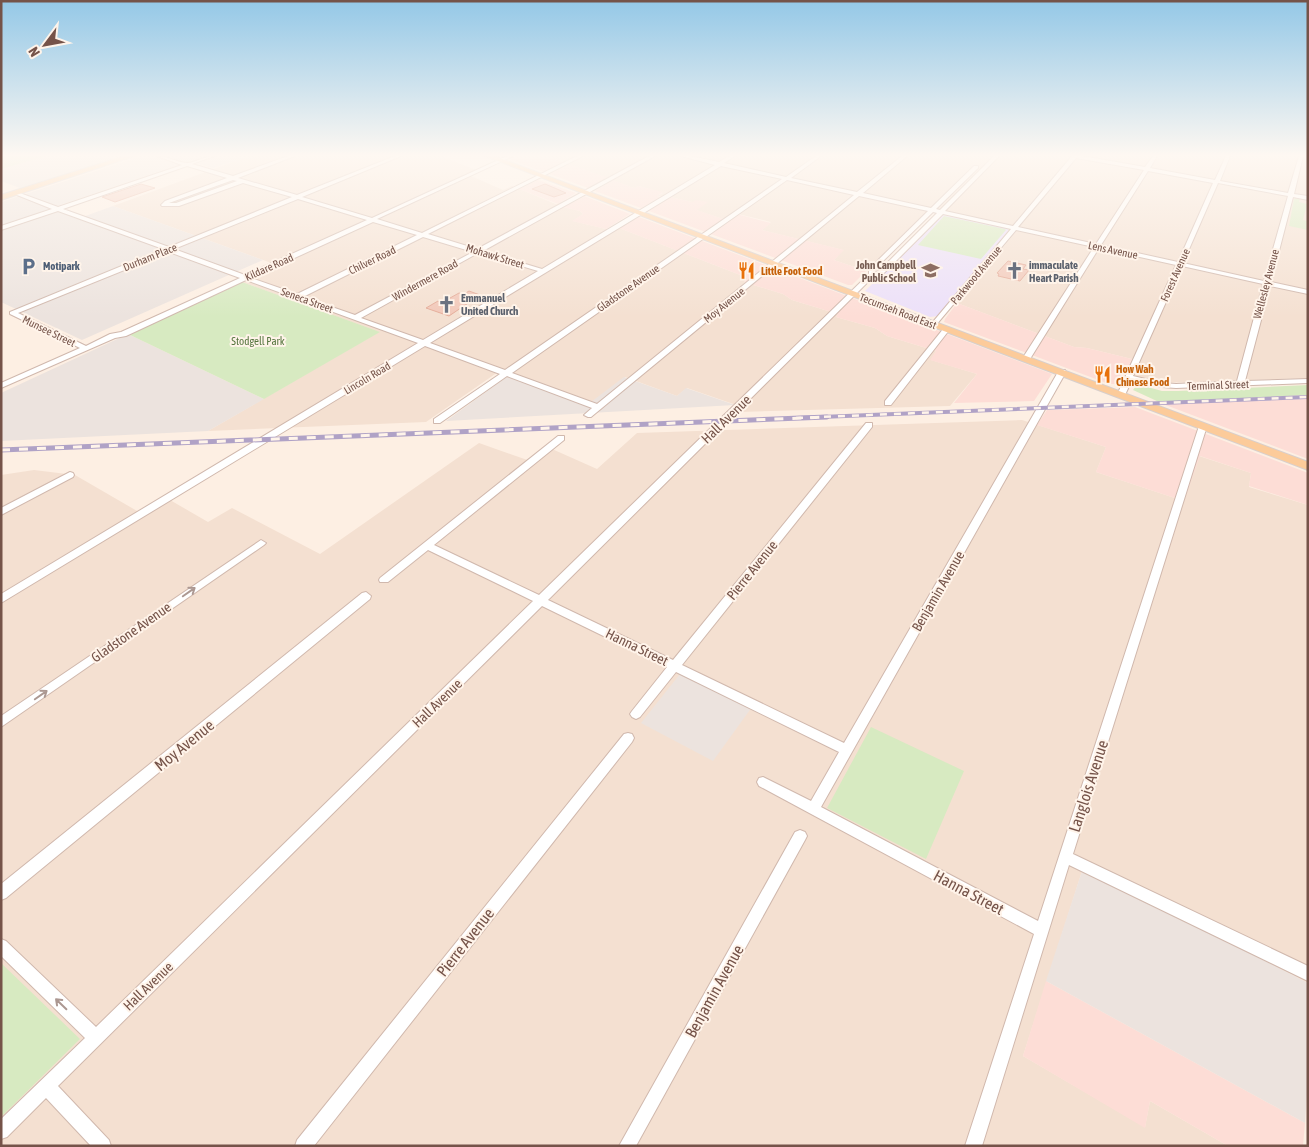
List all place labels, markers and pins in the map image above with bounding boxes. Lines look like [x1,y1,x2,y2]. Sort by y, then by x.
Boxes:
parking icon: Motipark [19,256,39,276]
place label: John Campbell Public School [855,259,917,284]
place label: immaculate Heart Parish [1029,259,1079,284]
place label: Motipark [43,260,80,272]
restaurant icon: Little Foot Food [737,261,757,281]
school or university icon: John Campbell Public School [920,261,940,281]
church icon: immaculate Heart Parish [1005,261,1025,281]
place label: Little Foot Food [761,265,822,277]
place label: Emmanuel United Church [461,292,518,317]
church icon: Emmanuel United Church [437,294,457,314]
place label: How Wah Chinese Food [1116,363,1169,388]
restaurant icon: How Wah Chinese Food [1092,365,1112,385]

